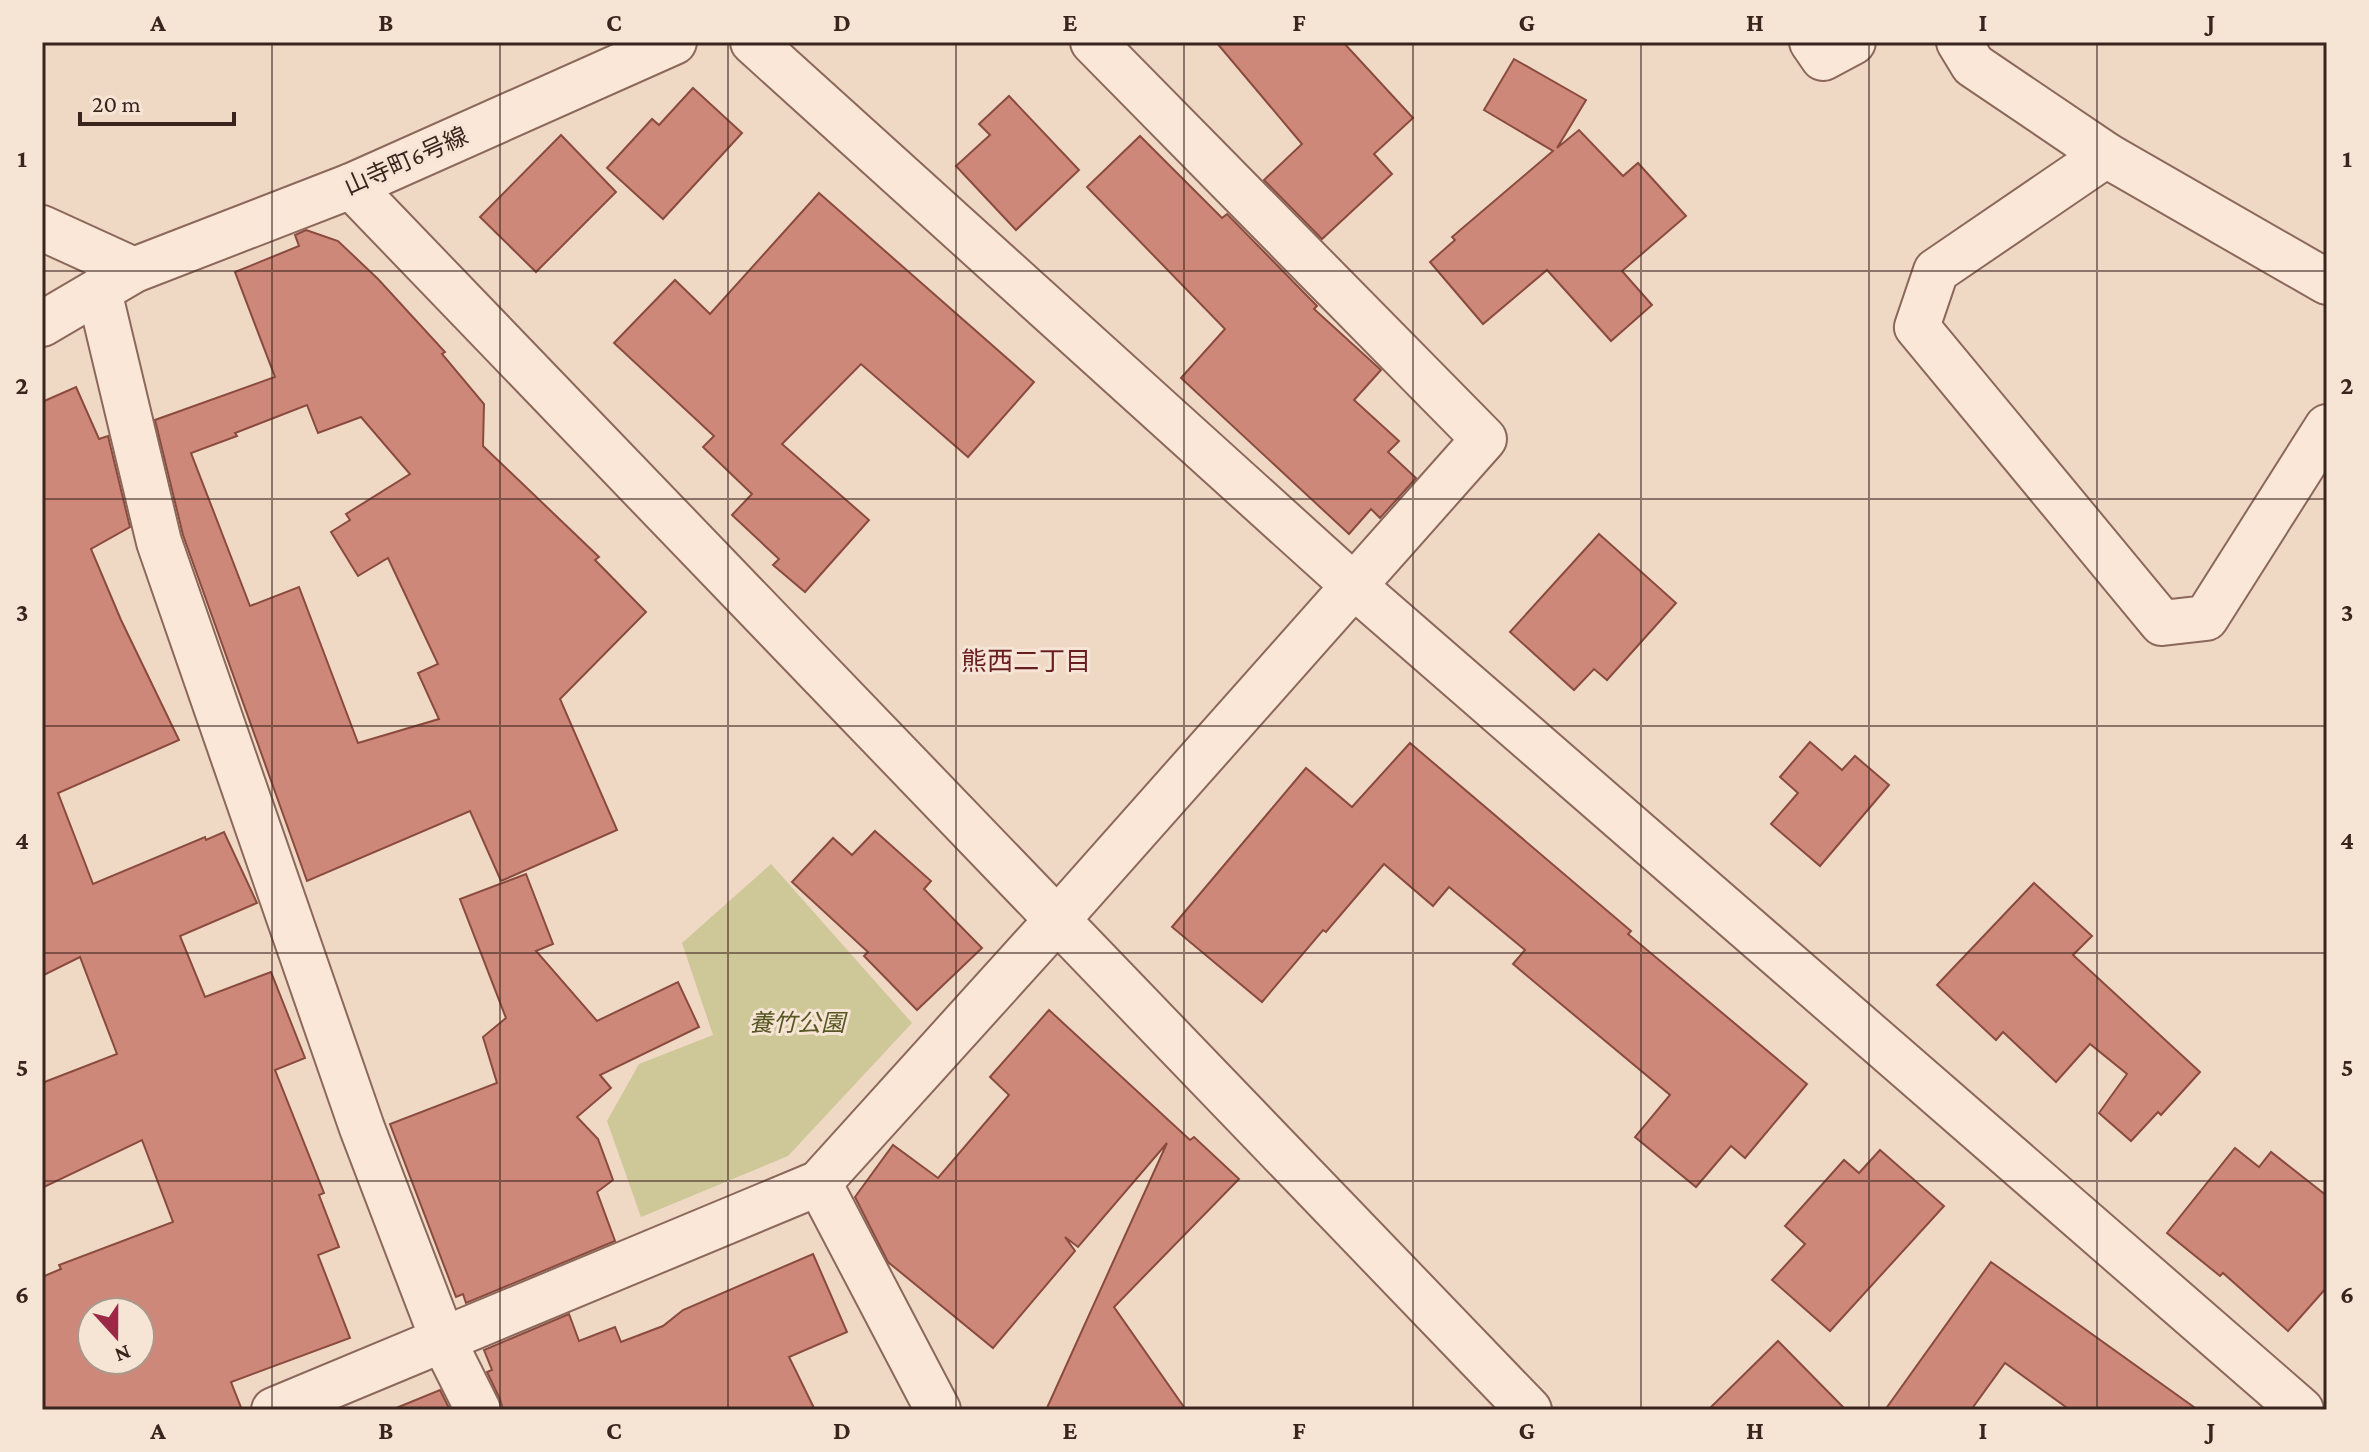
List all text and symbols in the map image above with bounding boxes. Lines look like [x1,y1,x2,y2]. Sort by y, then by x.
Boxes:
text: A [149,8,166,37]
text: B [378,8,394,37]
text: C [606,8,622,37]
text: D [833,8,851,37]
text: E [1063,8,1078,37]
text: F [1292,8,1306,37]
text: G [1519,8,1535,37]
text: H [1746,8,1764,37]
text: I [1979,8,1987,37]
text: J [2204,8,2215,37]
scale bar [80,76,234,126]
text: 20 m [92,90,141,117]
street label: 山寺町6号線 [340,121,472,200]
text: 1 [17,144,27,173]
text: 1 [2342,144,2352,173]
text: 2 [15,371,29,400]
text: 2 [2340,371,2354,400]
text: 3 [16,598,28,627]
text: 3 [2341,598,2353,627]
district label: 熊西二丁目 [961,647,1091,676]
text: 4 [15,826,29,855]
text: 4 [2340,826,2354,855]
park label: 養竹公園 [749,1009,848,1036]
text: 5 [16,1053,28,1082]
text: 5 [2341,1053,2353,1082]
text: 6 [15,1280,29,1309]
text: 6 [2340,1280,2354,1309]
north arrow [76,1296,156,1376]
text: N [112,1340,134,1369]
text: A [149,1416,166,1445]
text: B [378,1416,394,1445]
text: C [606,1416,622,1445]
text: D [833,1416,851,1445]
text: E [1063,1416,1078,1445]
text: F [1292,1416,1306,1445]
text: G [1519,1416,1535,1445]
text: H [1746,1416,1764,1445]
text: I [1979,1416,1987,1445]
text: J [2204,1416,2215,1445]

